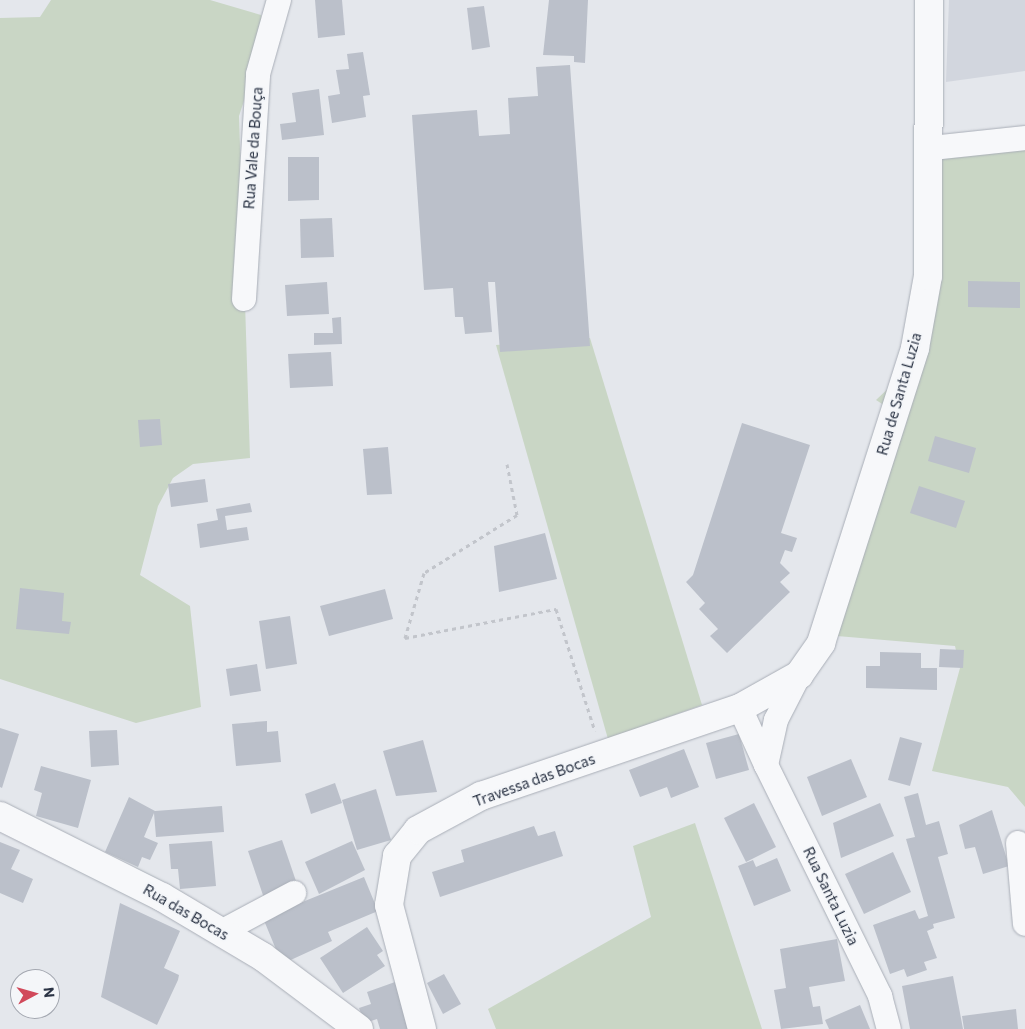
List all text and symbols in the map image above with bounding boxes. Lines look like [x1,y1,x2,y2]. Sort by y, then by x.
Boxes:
street label: Rua Vale da Bouça [240,86,266,210]
street label: Rua de Santa Luzia [873,331,925,457]
street label: Travessa das Bocas [471,750,597,810]
street label: Rua Santa Luzia [799,844,863,948]
street label: Rua das Bocas [140,880,232,944]
north arrow [10,969,60,1019]
text: N [40,986,58,999]

